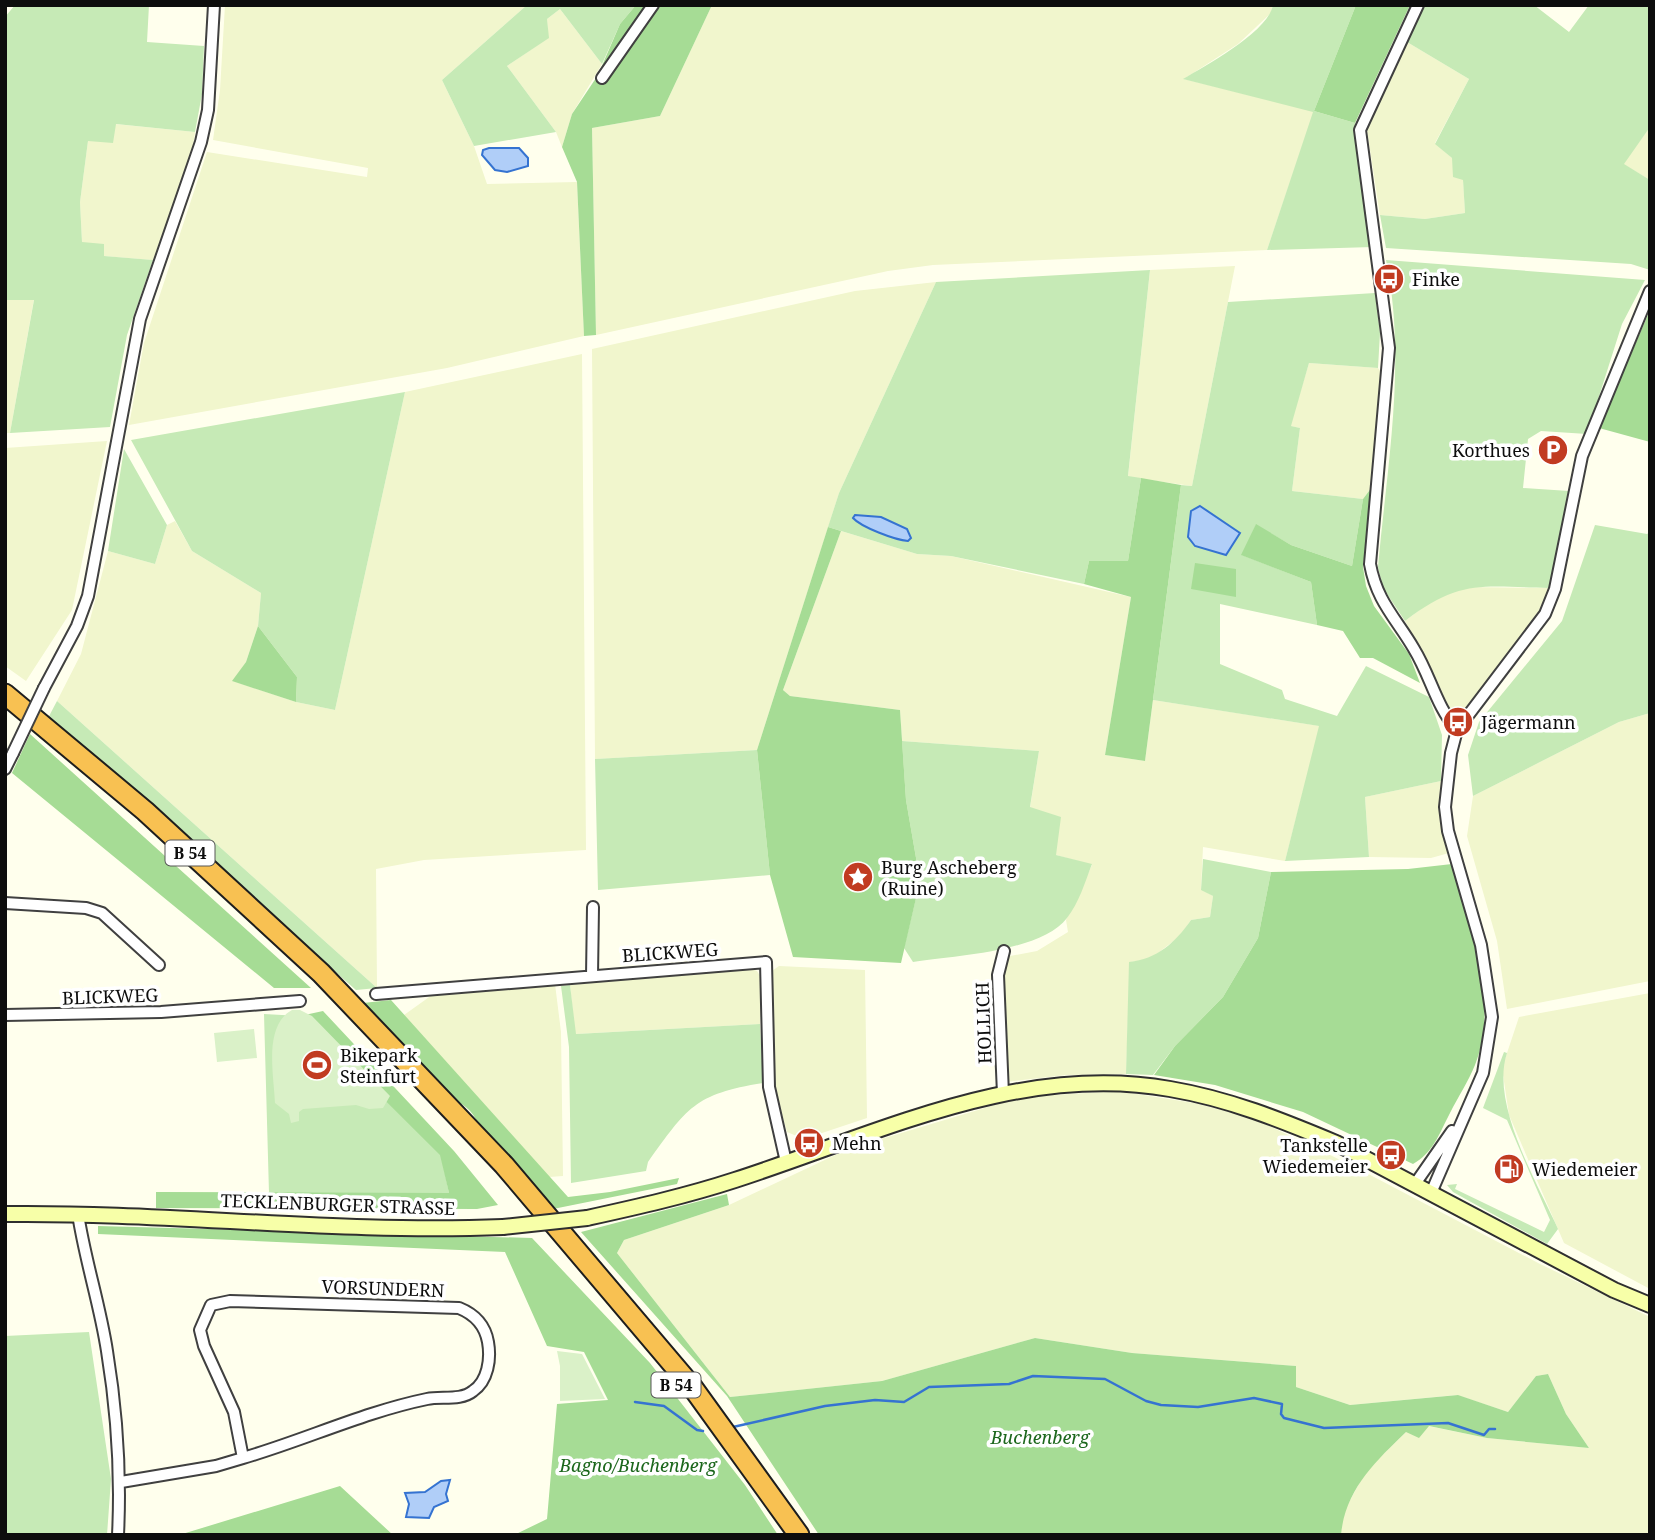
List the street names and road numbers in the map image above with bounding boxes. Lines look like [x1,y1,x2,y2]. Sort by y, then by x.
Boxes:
road number: B 54 [166,840,214,866]
street label: BLICKWEG [621,937,719,967]
street label: BLICKWEG [62,982,159,1010]
street label: HOLLICH [970,982,996,1064]
street label: TECKLENBURGER STRASSE [220,1188,456,1220]
street label: VORSUNDERN [321,1274,445,1302]
road number: B 54 [652,1372,700,1398]

